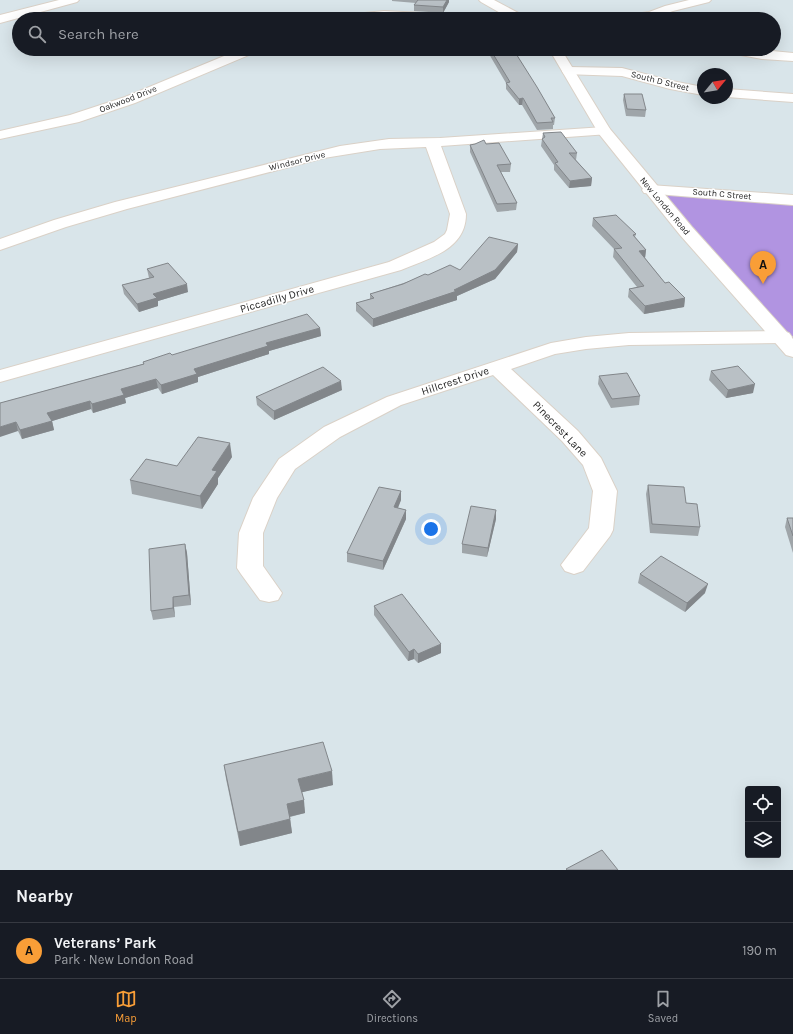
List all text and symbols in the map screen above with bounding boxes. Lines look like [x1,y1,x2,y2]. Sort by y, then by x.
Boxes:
search box [12,12,781,56]
icon: search [26,23,48,45]
text: Search here [58,25,139,43]
north arrow [697,68,733,104]
street label: South D Street [630,69,691,93]
street label: Oakwood Drive [98,83,158,115]
street label: Windsor Drive [268,149,326,173]
street label: New London Road [638,175,692,237]
street label: South C Street [692,186,752,202]
pin: A [750,251,776,284]
street label: Piccadilly Drive [239,282,316,316]
street label: Hillcrest Drive [420,364,491,398]
street label: Pinecrest Lane [530,398,590,460]
your location [421,519,441,539]
map controls [745,786,781,858]
button: locate [745,786,781,822]
button: layers [745,822,781,858]
text: Nearby [16,886,73,906]
text: Veterans’ Park [54,934,156,952]
text: A [25,943,33,958]
text: 190 m [742,943,777,958]
text: Park · New London Road [54,952,194,967]
tab: Map [115,988,137,1025]
tab: Directions [366,988,418,1025]
tab: Saved [648,988,678,1025]

